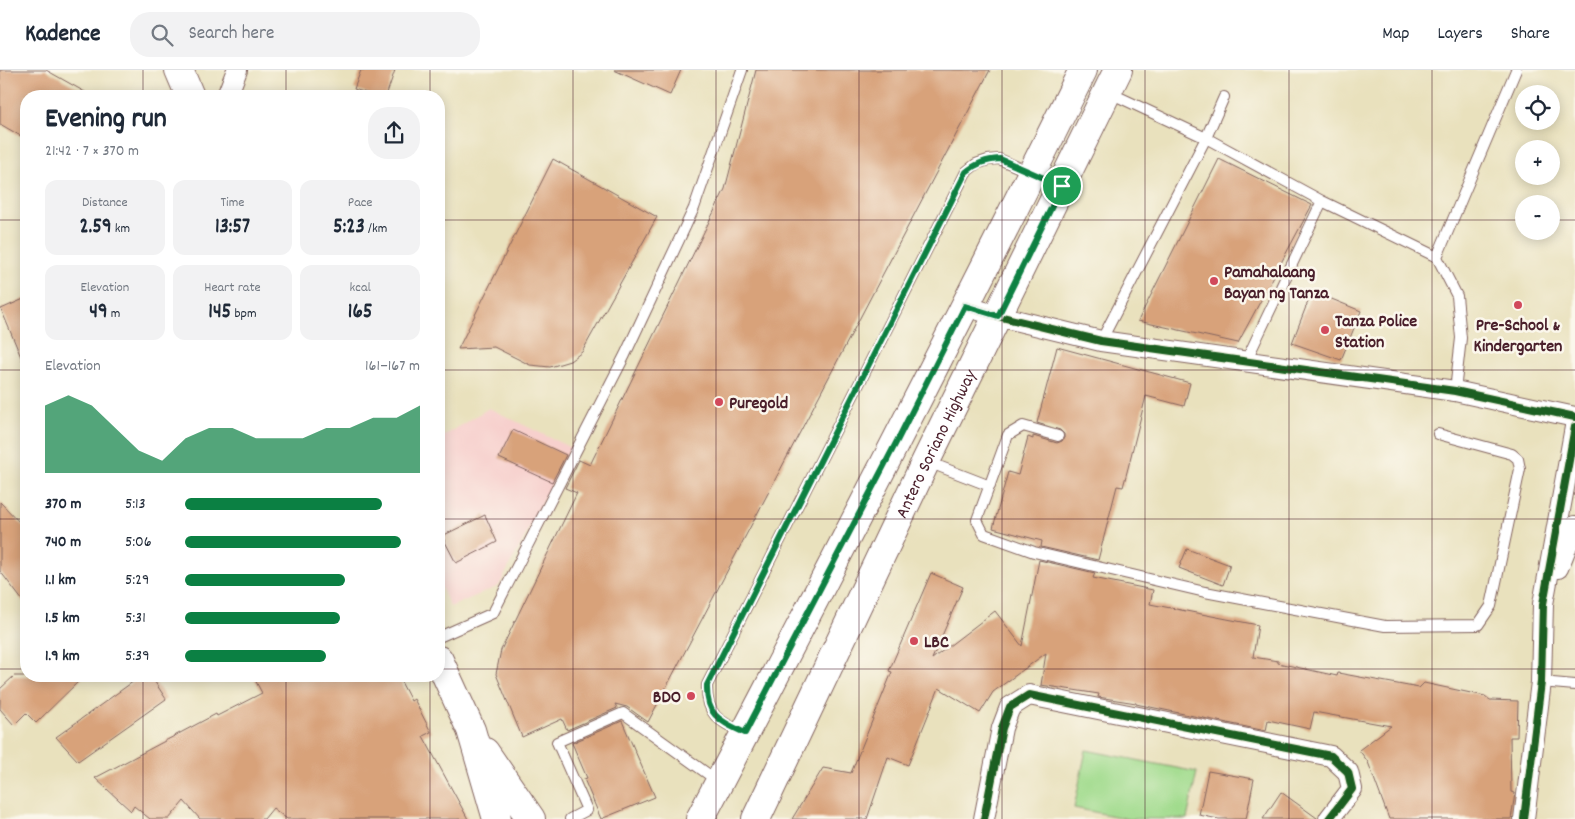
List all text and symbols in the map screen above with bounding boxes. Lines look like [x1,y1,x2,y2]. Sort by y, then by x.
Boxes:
search box [130,12,480,57]
text: Kadence [25,18,100,52]
icon: search [148,21,176,49]
text: Search here [188,21,274,48]
text: Map [1382,22,1409,47]
text: Layers [1437,22,1483,47]
text: Share [1511,22,1550,47]
map controls [1515,85,1560,240]
button: locate [1515,85,1560,130]
text: Evening run [45,101,167,141]
button: share [368,107,420,159]
text: 21:42 · 7 × 370 m [45,140,139,163]
button: + [1515,140,1560,185]
pin [1041,165,1083,207]
icon: arrive [1048,172,1076,200]
text: Distance [82,193,128,213]
text: Time [221,193,244,213]
text: Pace [348,193,373,213]
button: − [1515,195,1560,240]
text: 2.59 [80,213,112,243]
text: 13:57 [215,213,250,243]
text: 5:23 [333,213,365,243]
text: km [112,219,130,239]
text: /km [365,219,387,239]
place label: Pamahalaang Bayan ng Tanza [1224,261,1329,307]
marker: Pamahalaang Bayan ng Tanza [1208,275,1220,287]
text: Elevation [80,278,129,298]
text: Heart rate [204,278,261,298]
text: kcal [350,278,371,298]
text: 49 [89,298,108,328]
text: 145 [208,298,231,328]
text: 165 [348,298,372,328]
marker: Pre-School & Kindergarten [1512,299,1524,311]
text: m [108,304,120,324]
text: bpm [231,304,257,324]
place label: Tanza Police Station [1335,310,1417,356]
place label: Pre-School & Kindergarten [1474,314,1562,360]
marker: Tanza Police Station [1319,324,1331,336]
text: Elevation [45,355,101,378]
text: 161–167 m [365,355,420,378]
street label: Antero Soriano Highway [891,365,984,523]
place label: Puregold [729,392,788,417]
marker: Puregold [713,396,725,408]
text: 370 m [45,493,82,516]
text: 5:13 [125,493,146,516]
text: 740 m [45,531,81,554]
text: 5:06 [125,531,152,554]
text: 1.1 km [45,569,76,592]
text: 5:29 [125,569,149,592]
text: 1.5 km [45,607,80,630]
text: 5:31 [125,607,146,630]
place label: LBC [924,631,949,656]
marker: LBC [908,635,920,647]
text: 1.9 km [45,645,80,668]
text: 5:39 [125,645,150,668]
place label: BDO [653,686,681,711]
marker: BDO [685,690,697,702]

